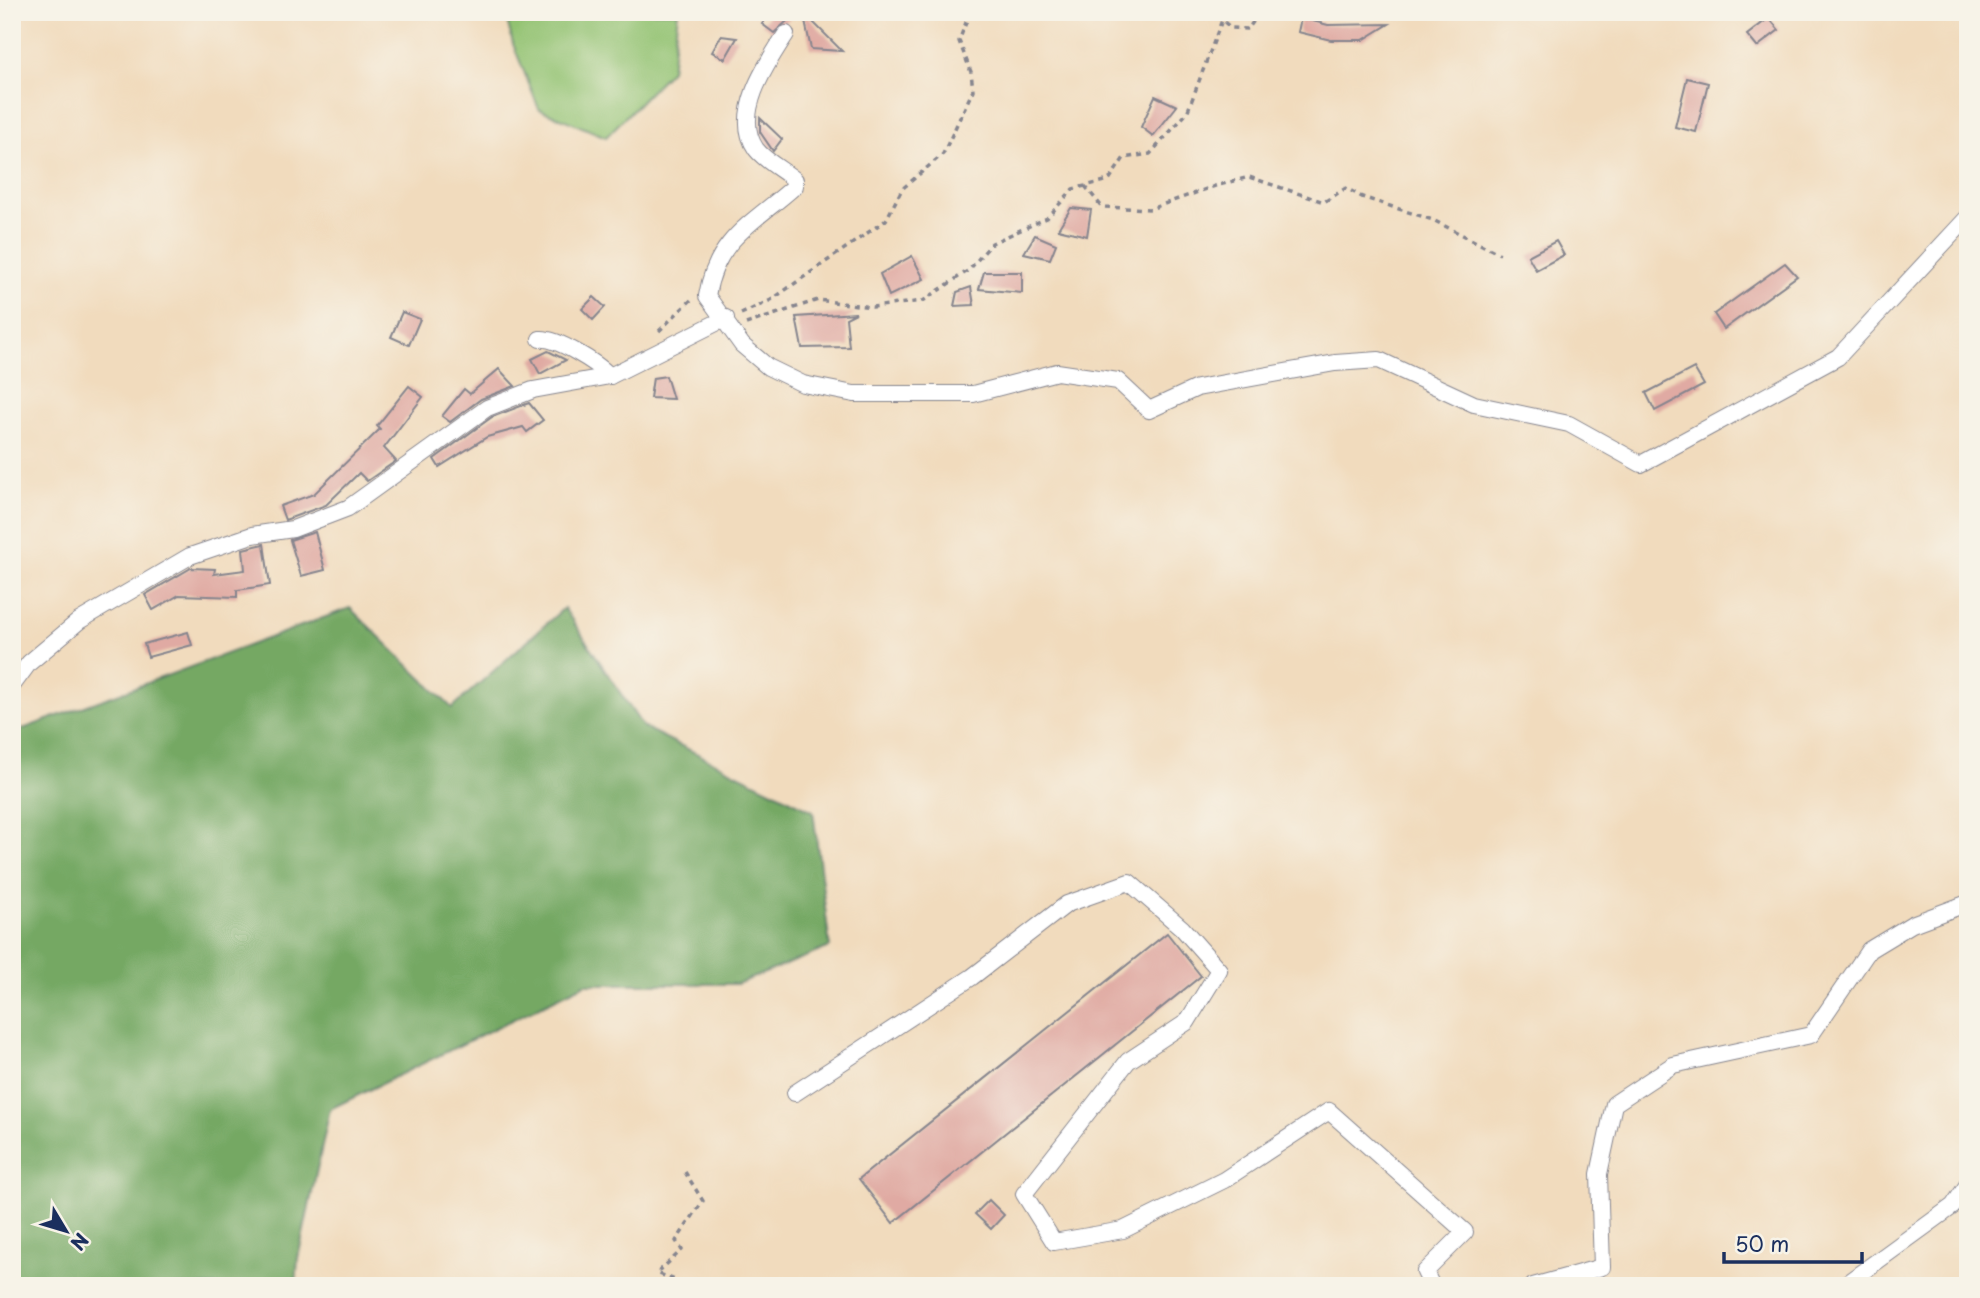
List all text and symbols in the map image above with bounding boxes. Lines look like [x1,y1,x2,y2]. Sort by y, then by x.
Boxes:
north arrow [32,1196,102,1266]
scale bar [1724,1221,1863,1265]
text: 50 m [1735,1227,1789,1259]
text: N [65,1228,96,1257]

